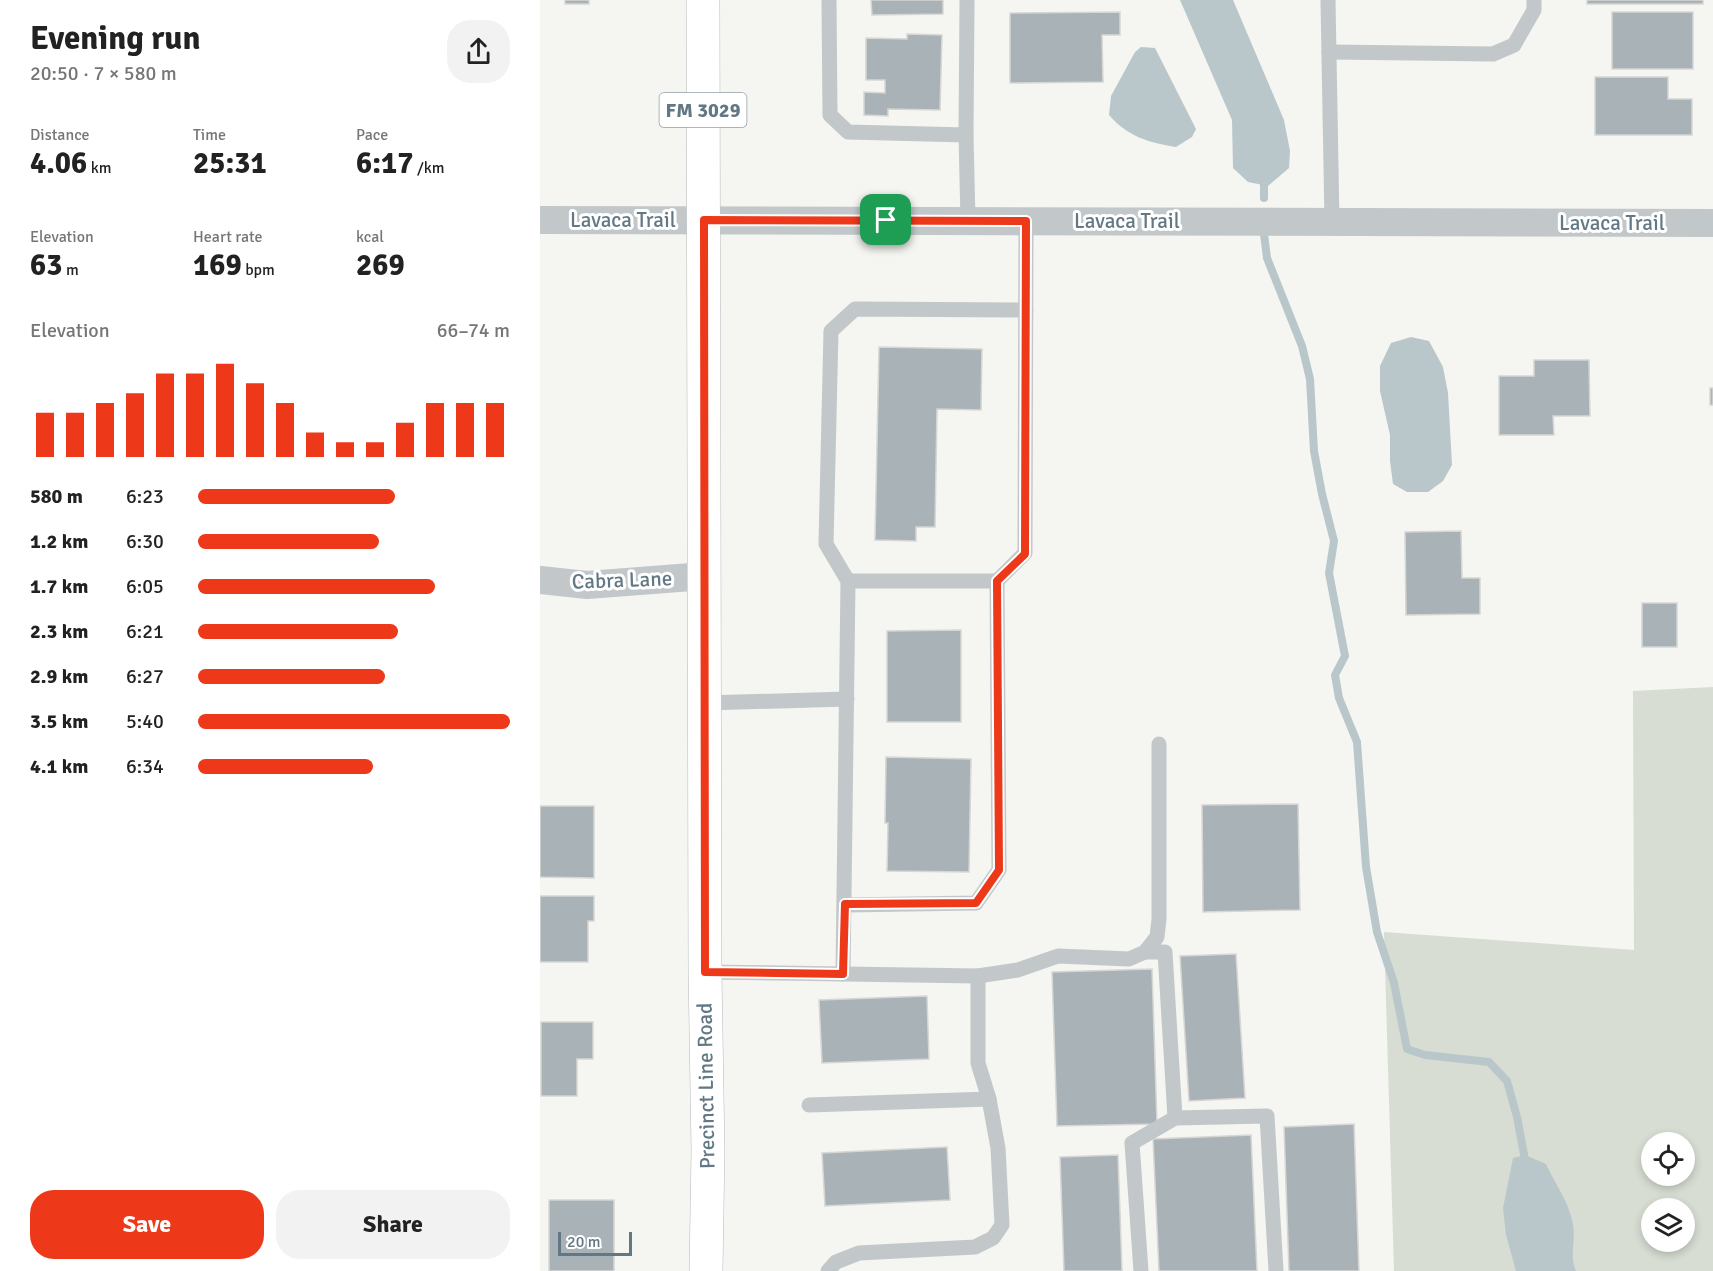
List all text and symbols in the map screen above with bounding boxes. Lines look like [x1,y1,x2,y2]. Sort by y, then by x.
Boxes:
text: Evening run [30,18,200,59]
button: share [447,20,510,83]
text: 20:50 · 7 × 580 m [30,61,177,86]
road number: FM 3029 [660,93,747,127]
text: Distance [30,125,90,145]
text: Time [193,125,226,145]
text: Pace [356,125,388,145]
text: 4.06 [30,145,87,182]
text: 25:31 [193,145,267,182]
text: 6:17 [356,145,413,182]
text: km [87,158,112,178]
text: /km [413,158,445,178]
pin [860,194,911,245]
icon: arrive [869,203,902,236]
street label: Lavaca Trail [570,207,676,233]
street label: Lavaca Trail [1074,208,1180,234]
street label: Lavaca Trail [1559,210,1665,236]
text: Elevation [30,227,94,247]
text: Heart rate [193,227,262,247]
text: kcal [356,227,384,247]
text: 63 [30,247,62,284]
text: 169 [193,247,242,284]
text: 269 [356,247,405,284]
text: m [62,260,79,280]
text: bpm [242,260,275,280]
text: Elevation [30,318,110,343]
text: 66–74 m [437,318,510,343]
text: 580 m [30,484,83,509]
text: 6:23 [126,484,164,509]
text: 1.2 km [30,529,88,554]
text: 6:30 [126,529,164,554]
street label: Cabra Lane [571,565,673,595]
text: 1.7 km [30,574,88,599]
text: 6:05 [126,574,164,599]
text: 2.3 km [30,619,88,644]
text: 6:21 [126,619,164,644]
text: 2.9 km [30,664,88,689]
text: 6:27 [126,664,164,689]
text: 3.5 km [30,709,88,734]
text: 5:40 [126,709,164,734]
text: 4.1 km [30,754,88,779]
text: 6:34 [126,754,164,779]
street label: Precinct Line Road [692,1003,720,1169]
map controls [1641,1132,1695,1252]
button: locate [1641,1132,1695,1186]
button: Save [30,1190,264,1259]
button: Share [276,1190,510,1259]
button: layers [1641,1198,1695,1252]
scale bar [558,1229,632,1256]
text: 20 m [567,1232,601,1252]

